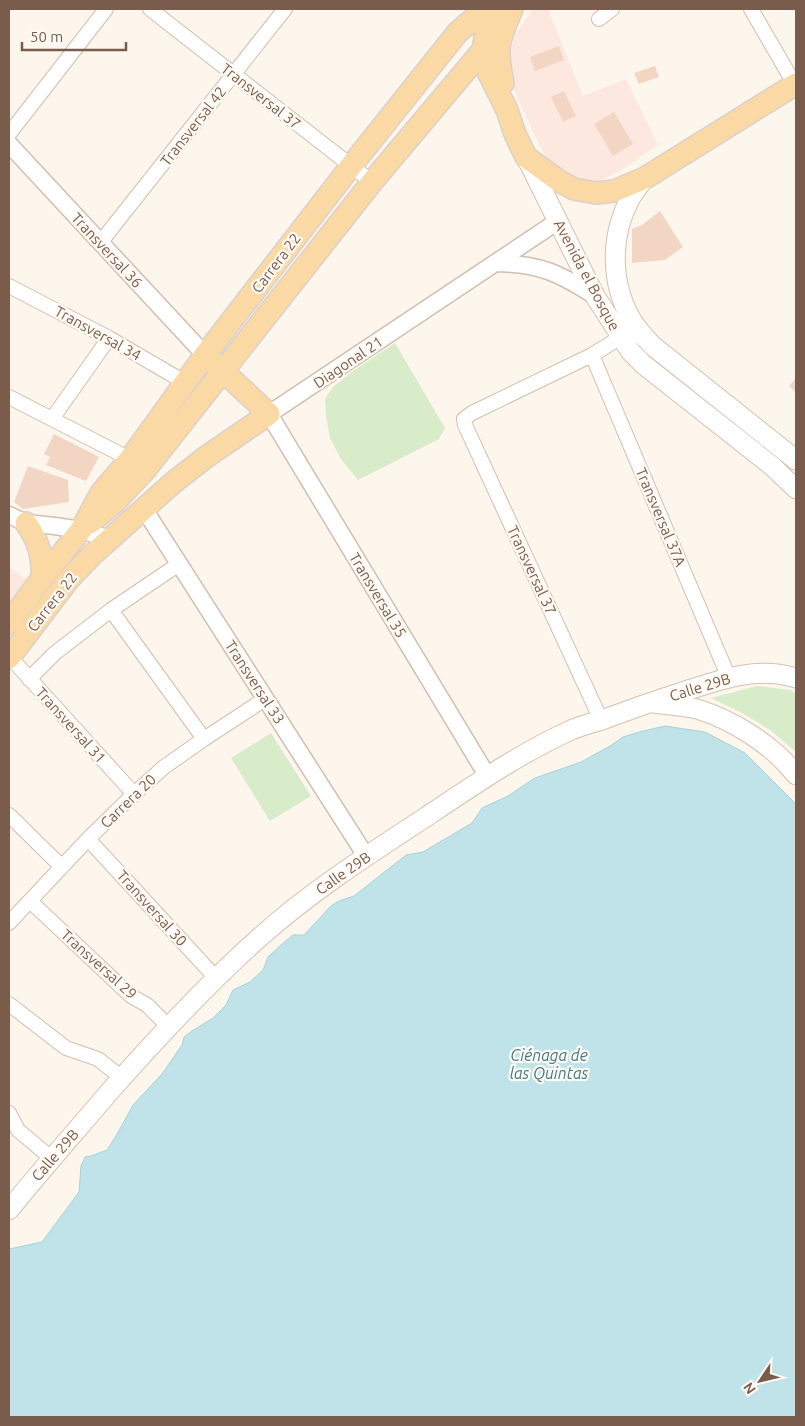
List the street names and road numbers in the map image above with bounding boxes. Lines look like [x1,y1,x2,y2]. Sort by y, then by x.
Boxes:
street label: Transversal 37 [218,60,304,132]
street label: Transversal 42 [157,83,229,169]
street label: Transversal 36 [68,209,146,291]
street label: Avenida el Bosque [551,217,623,333]
street label: Carrera 22 [248,230,304,296]
street label: Transversal 34 [52,302,144,364]
street label: Diagonal 21 [310,333,386,391]
street label: Transversal 37A [633,465,690,569]
street label: Transversal 37 [504,523,560,617]
street label: Transversal 35 [346,549,410,641]
street label: Carrera 22 [24,569,80,635]
street label: Transversal 33 [222,637,288,727]
street label: Calle 29B [667,670,733,704]
street label: Transversal 31 [33,684,109,766]
street label: Carrera 20 [97,770,159,832]
street label: Calle 29B [312,848,374,898]
street label: Transversal 30 [114,867,190,949]
street label: Transversal 29 [58,926,140,1002]
street label: Calle 29B [28,1126,82,1184]

